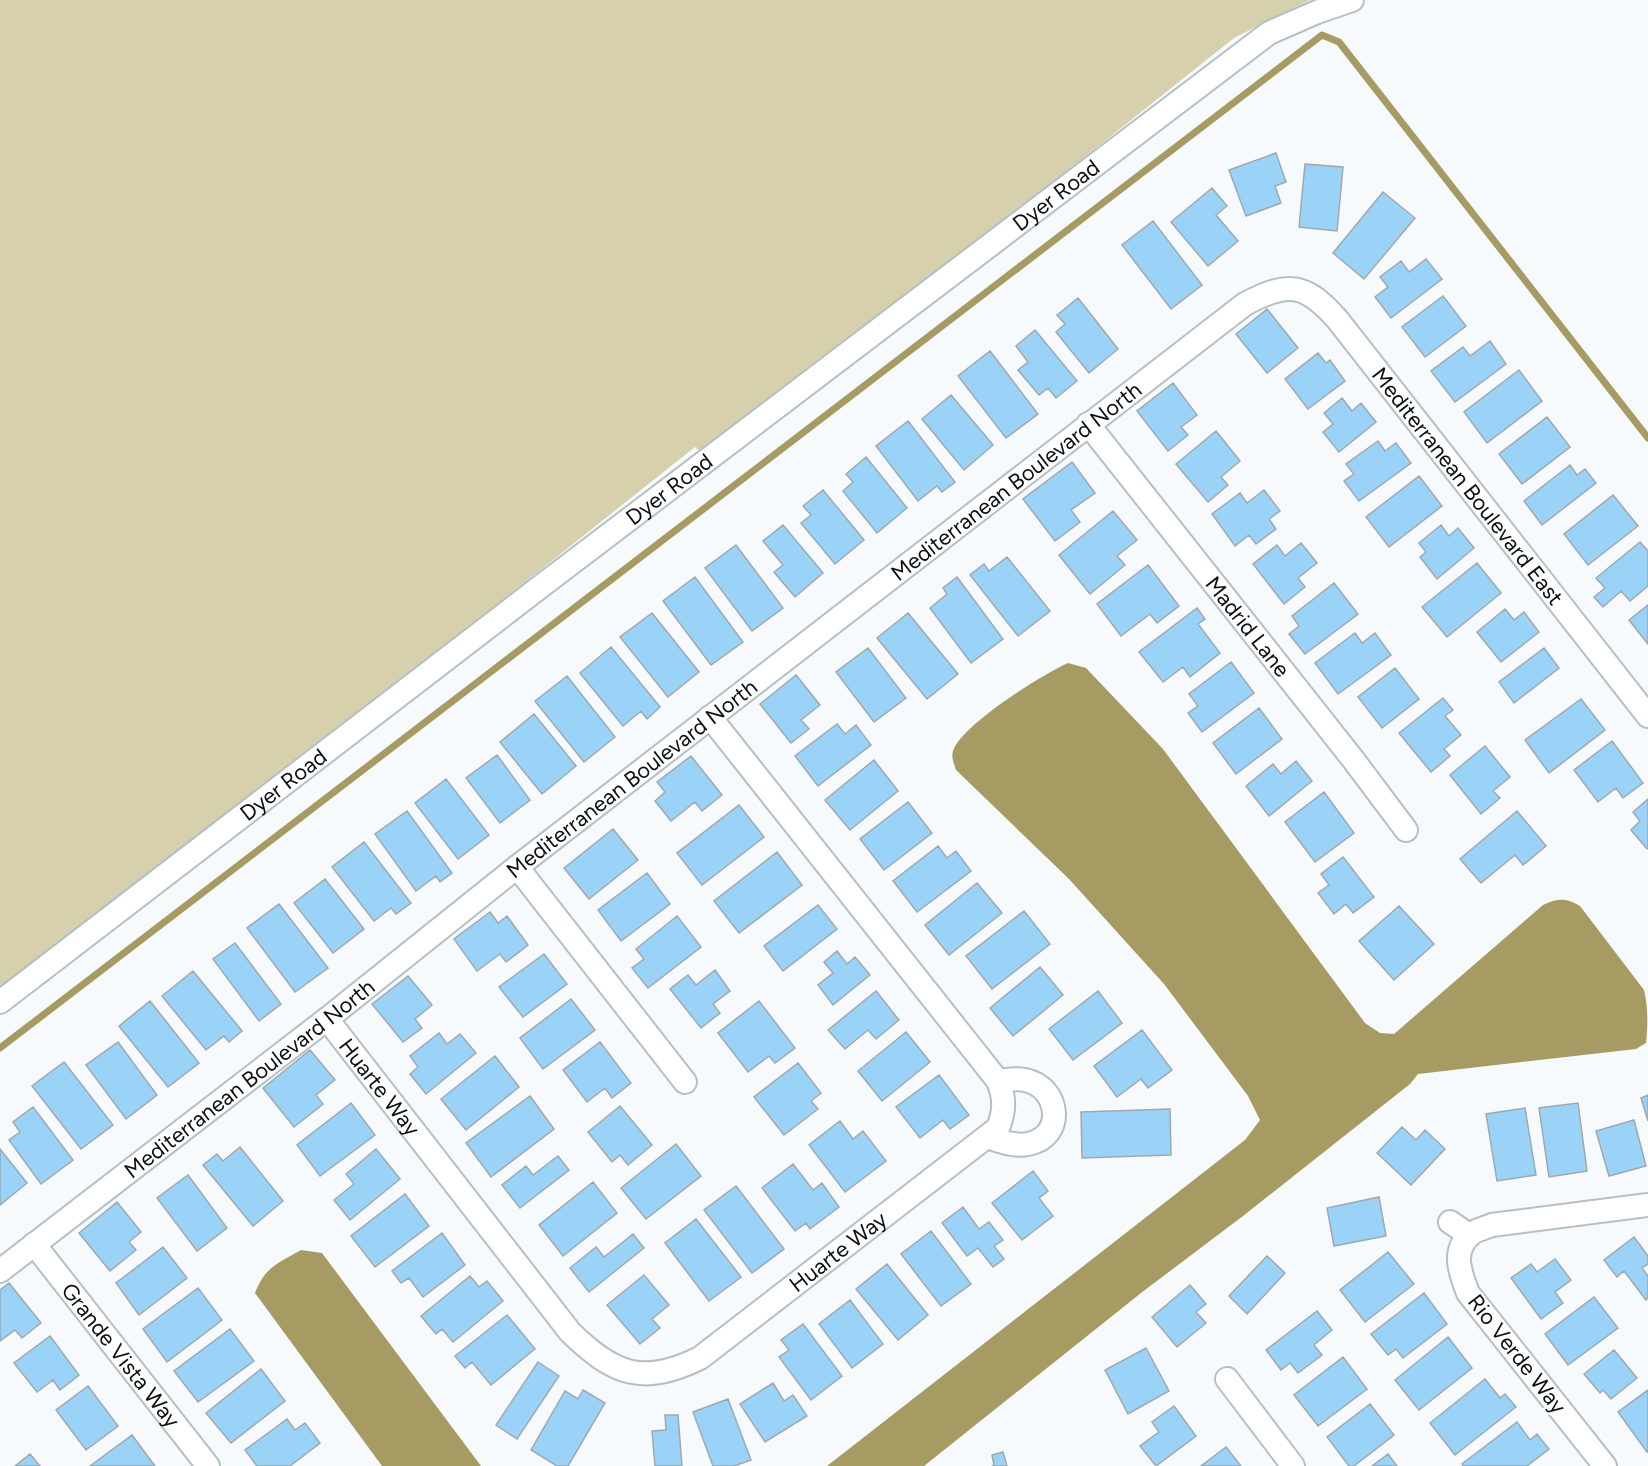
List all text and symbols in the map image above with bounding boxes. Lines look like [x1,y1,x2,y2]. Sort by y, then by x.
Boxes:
street label: Dyer Road [1007,153,1105,237]
street label: Mediterranean Boulevard East [1366,362,1569,610]
street label: Mediterranean Boulevard North [885,376,1147,586]
street label: Dyer Road [620,447,718,531]
street label: Madrid Lane [1200,571,1296,682]
street label: Mediterranean Boulevard North [501,673,762,884]
street label: Dyer Road [234,743,332,826]
street label: Mediterranean Boulevard North [119,973,380,1184]
street label: Huarte Way [333,1033,426,1141]
street label: Huarte Way [784,1205,892,1298]
street label: Grande Vista Way [56,1277,186,1433]
street label: Rio Verde Way [1462,1289,1572,1419]

